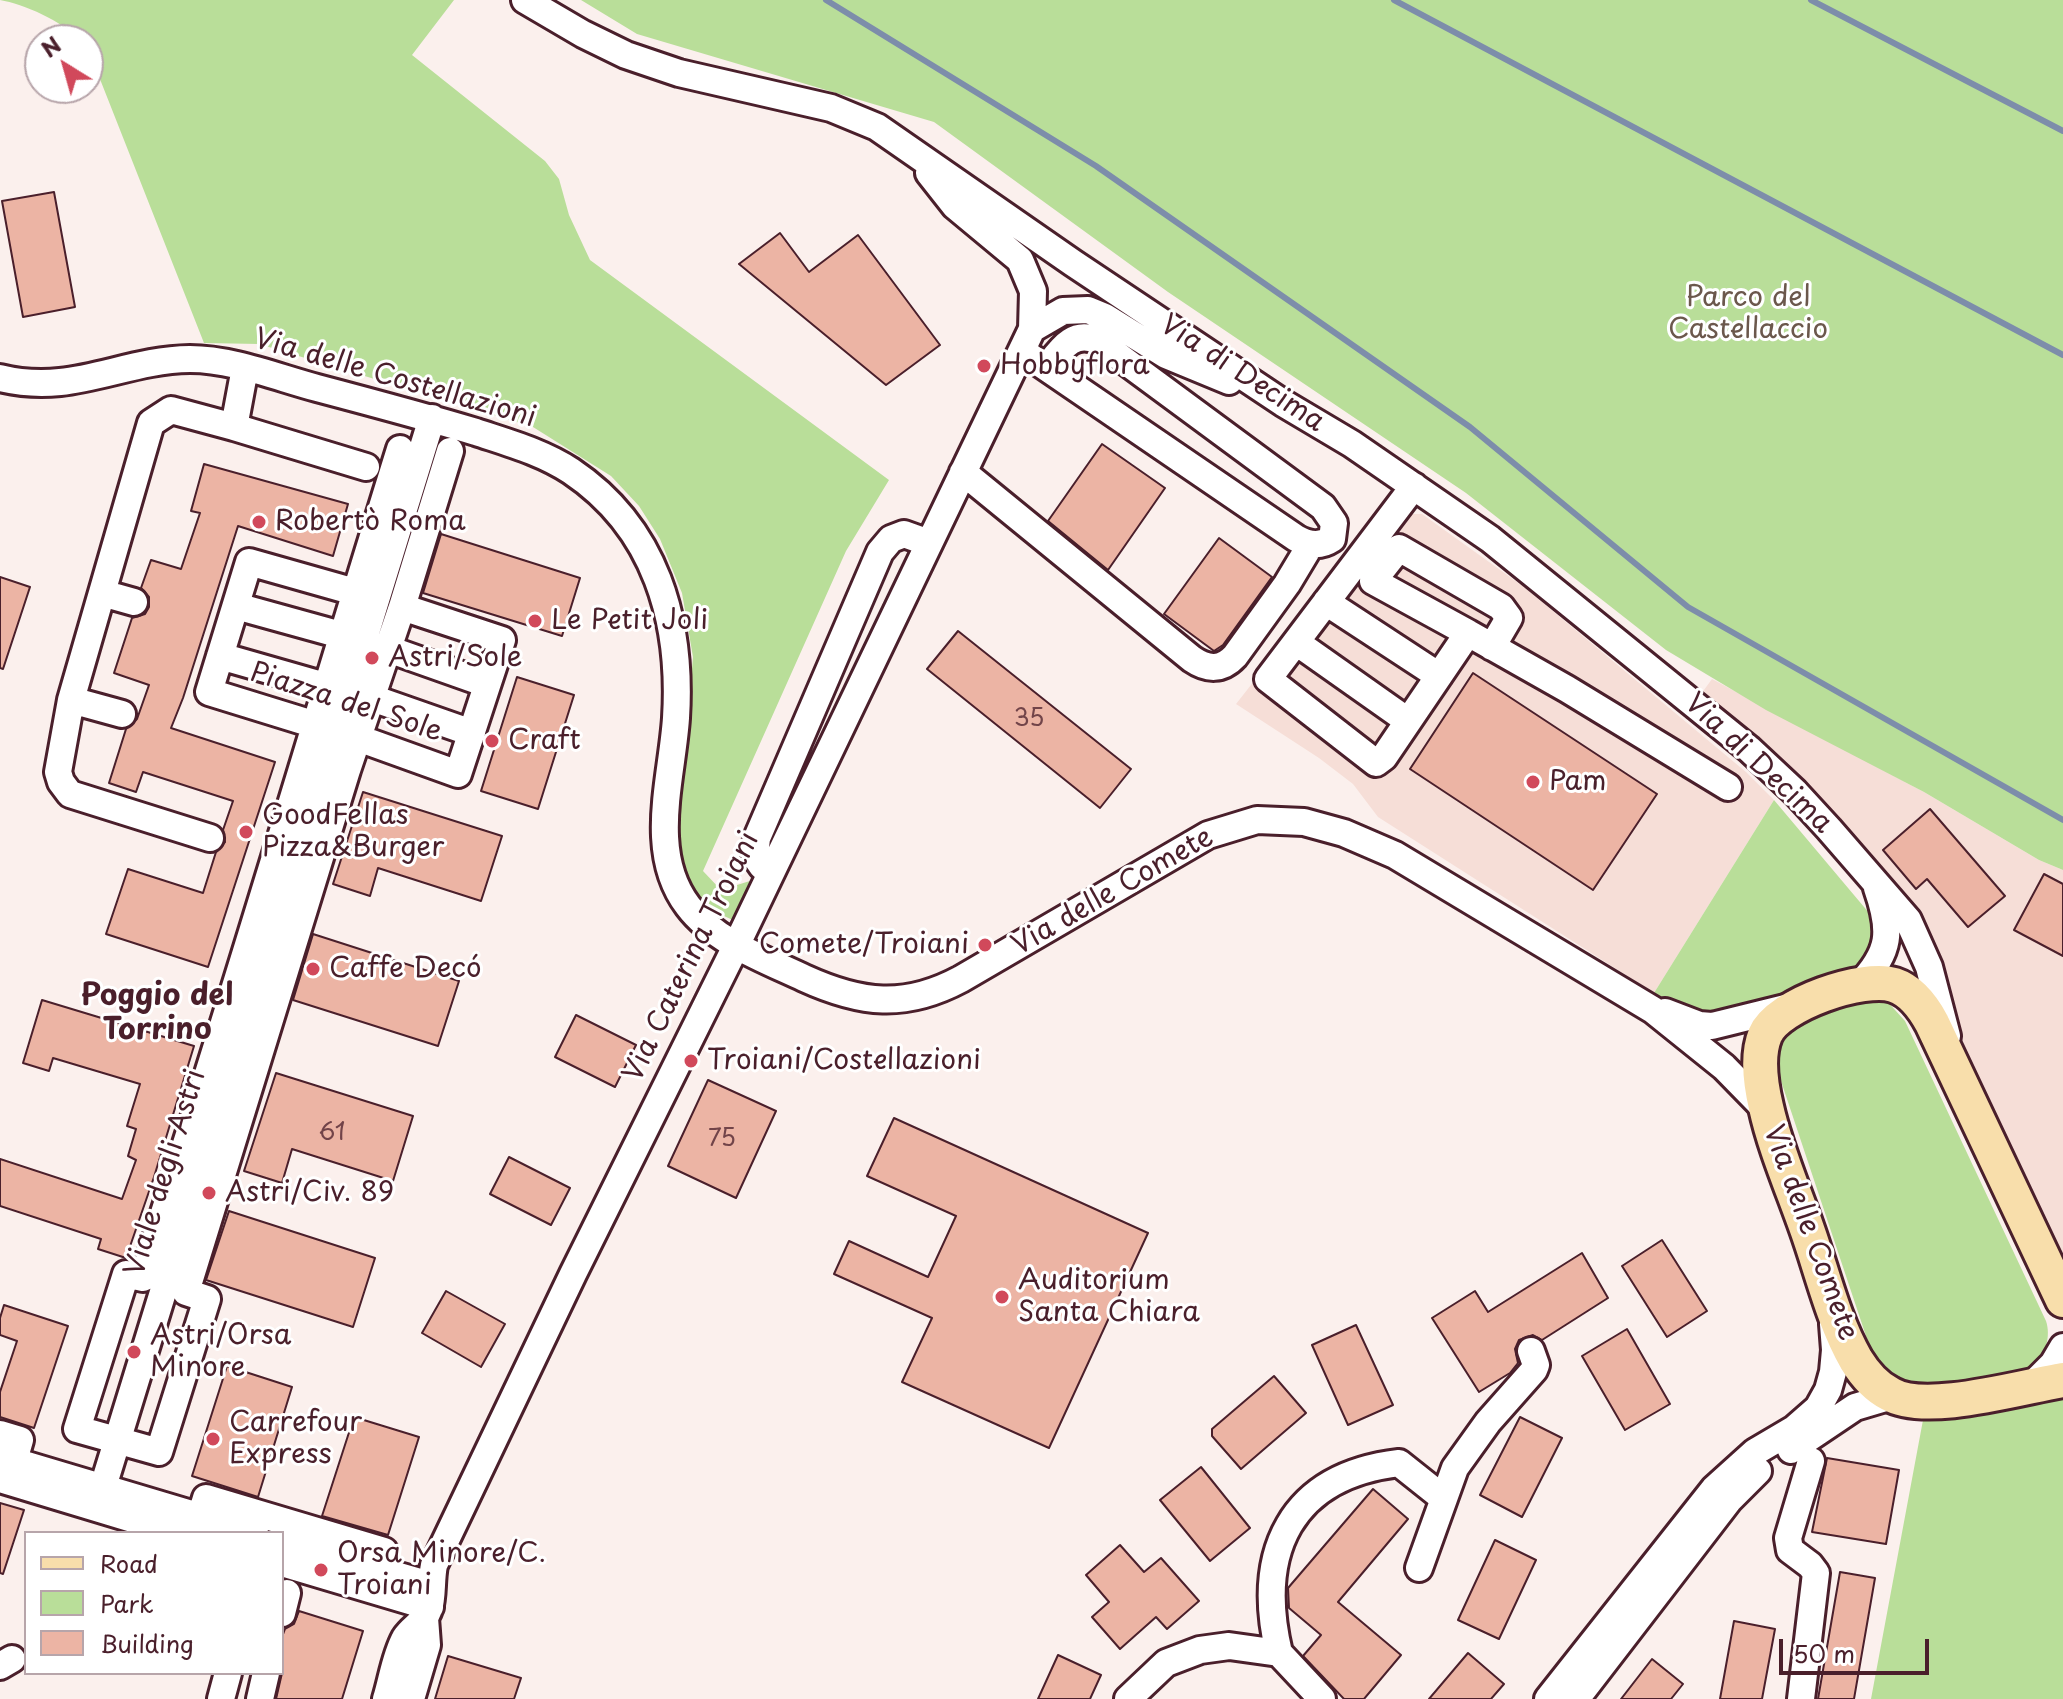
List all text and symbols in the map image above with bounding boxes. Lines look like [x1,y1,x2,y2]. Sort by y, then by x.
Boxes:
north arrow [24,24,104,104]
text: N [34,28,67,64]
park label: Parco del Castellaccio [1668,281,1828,347]
street label: Via di Decima [1154,308,1330,440]
street label: Via delle Costellazioni [250,323,540,435]
place label: Hobbyflora [1000,349,1150,383]
marker: Hobbyflora [975,357,993,375]
place label: Robertò Roma [275,505,466,539]
marker: Robertò Roma [250,513,268,531]
place label: Le Petit Joli [551,604,708,638]
marker: Le Petit Joli [526,612,544,630]
place label: Astri/Sole [388,641,523,675]
marker: Astri/Sole [363,649,381,667]
street label: Piazza del Sole [246,656,446,750]
street label: Via di Decima [1677,687,1839,841]
house number: 35 [1014,705,1044,733]
place label: Craft [508,724,581,758]
marker: Craft [483,732,501,750]
place label: Pam [1549,765,1607,799]
marker: Pam [1524,773,1542,791]
place label: GoodFellas Pizza&Burger [262,799,444,865]
street label: Via delle Comete [1006,821,1220,963]
marker: GoodFellas Pizza&Burger [237,823,255,841]
street label: Via Caterina Troiani [617,827,767,1087]
place label: Comete/Troiani [759,928,969,962]
marker: Comete/Troiani [976,936,994,954]
place label: Caffe Decó [329,952,482,986]
marker: Caffe Decó [304,960,322,978]
district label: Poggio del Torrino [81,979,233,1050]
place label: Troiani/Costellazioni [707,1044,981,1078]
marker: Troiani/Costellazioni [682,1052,700,1070]
street label: Viale degli Astri [119,1066,213,1280]
house number: 61 [319,1119,345,1147]
street label: Via delle Comete [1755,1121,1865,1345]
house number: 75 [708,1125,736,1153]
place label: Astri/Civ. 89 [225,1176,394,1210]
marker: Astri/Civ. 89 [200,1184,218,1202]
place label: Auditorium Santa Chiara [1018,1264,1200,1330]
marker: Auditorium Santa Chiara [993,1288,1011,1306]
place label: Astri/Orsa Minore [150,1319,291,1385]
marker: Astri/Orsa Minore [125,1343,143,1361]
place label: Carrefour Express [229,1406,362,1472]
marker: Carrefour Express [204,1430,222,1448]
legend [24,1531,284,1675]
place label: Orsa Minore/C. Troiani [337,1537,546,1603]
text: Road [100,1545,158,1581]
marker: Orsa Minore/C. Troiani [312,1561,330,1579]
text: Park [100,1585,154,1621]
scale bar [1783,1623,1933,1673]
text: Building [100,1625,194,1661]
text: 50 m [1793,1635,1855,1671]

